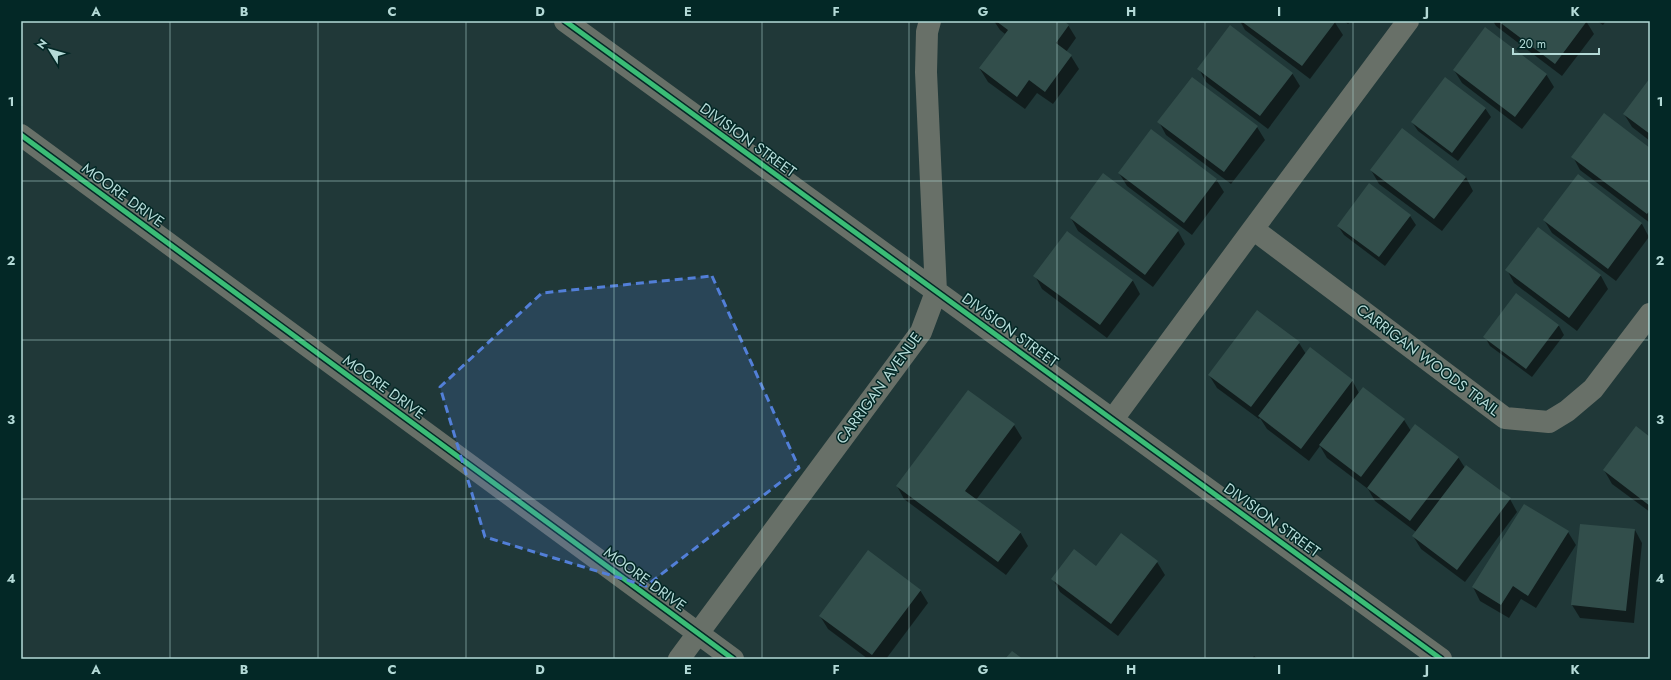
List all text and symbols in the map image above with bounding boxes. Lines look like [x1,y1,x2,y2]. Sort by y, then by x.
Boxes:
text: A [90,2,101,21]
text: B [240,2,249,21]
text: C [387,2,397,21]
text: D [535,2,545,21]
text: E [684,2,692,21]
text: F [832,2,840,21]
text: G [978,2,989,21]
text: H [1126,2,1136,21]
text: I [1277,2,1281,21]
text: J [1422,2,1429,21]
text: K [1570,2,1580,21]
north arrow [30,30,70,70]
scale bar [1513,30,1599,56]
text: 20 m [1519,35,1546,53]
text: N [33,36,51,52]
text: 1 [8,92,14,111]
text: 1 [1657,92,1663,111]
street label: DIVISION STREET [695,97,801,183]
street label: MOORE DRIVE [77,157,169,233]
text: 2 [7,251,15,270]
text: 2 [1656,251,1664,270]
street label: DIVISION STREET [957,287,1063,373]
street label: CARRIGAN WOODS TRAIL [1352,299,1505,421]
street label: CARRIGAN AVENUE [831,328,927,448]
street label: MOORE DRIVE [338,349,430,425]
text: 3 [7,410,15,429]
text: 3 [1656,410,1664,429]
street label: DIVISION STREET [1219,477,1325,563]
street label: MOORE DRIVE [599,541,691,617]
text: 4 [6,569,16,588]
text: 4 [1655,569,1665,588]
text: A [90,660,101,679]
text: B [240,660,249,679]
text: C [387,660,397,679]
text: D [535,660,545,679]
text: E [684,660,692,679]
text: F [832,660,840,679]
text: G [978,660,989,679]
text: H [1126,660,1136,679]
text: I [1277,660,1281,679]
text: J [1422,660,1429,679]
text: K [1570,660,1580,679]

